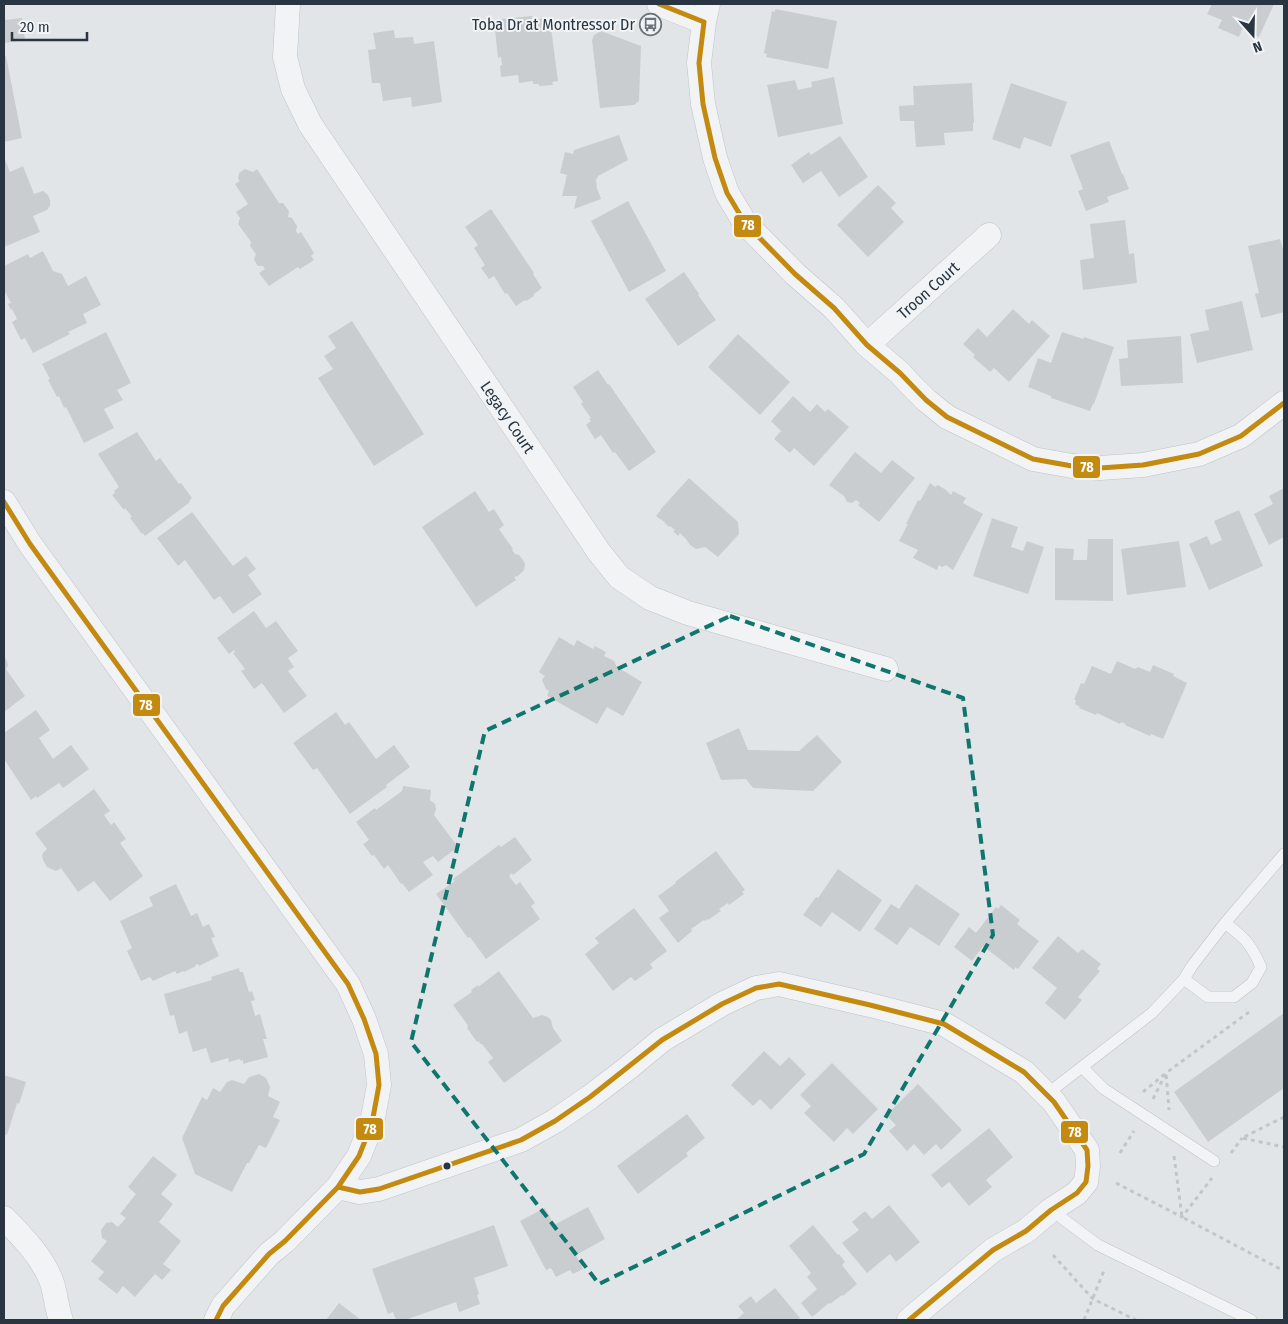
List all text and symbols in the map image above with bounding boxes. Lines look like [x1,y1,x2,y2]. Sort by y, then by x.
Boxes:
scale bar [12,10,88,42]
north arrow [1228,10,1278,60]
bus stop icon: Toba Dr at Montressor Dr [639,12,663,36]
place label: Toba Dr at Montressor Dr [472,15,635,34]
text: 20 m [20,18,50,36]
text: N [1250,37,1264,56]
line badge: 78 [733,214,762,238]
text: 78 [741,217,755,234]
street label: Troon Court [894,257,964,323]
street label: Legacy Court [477,378,539,458]
line badge: 78 [1072,455,1101,479]
text: 78 [1080,459,1094,476]
line badge: 78 [132,693,161,717]
text: 78 [139,697,153,714]
line badge: 78 [355,1117,384,1141]
line badge: 78 [1060,1120,1089,1144]
text: 78 [363,1121,377,1138]
text: 78 [1068,1124,1082,1141]
unlabelled marker [442,1161,452,1171]

